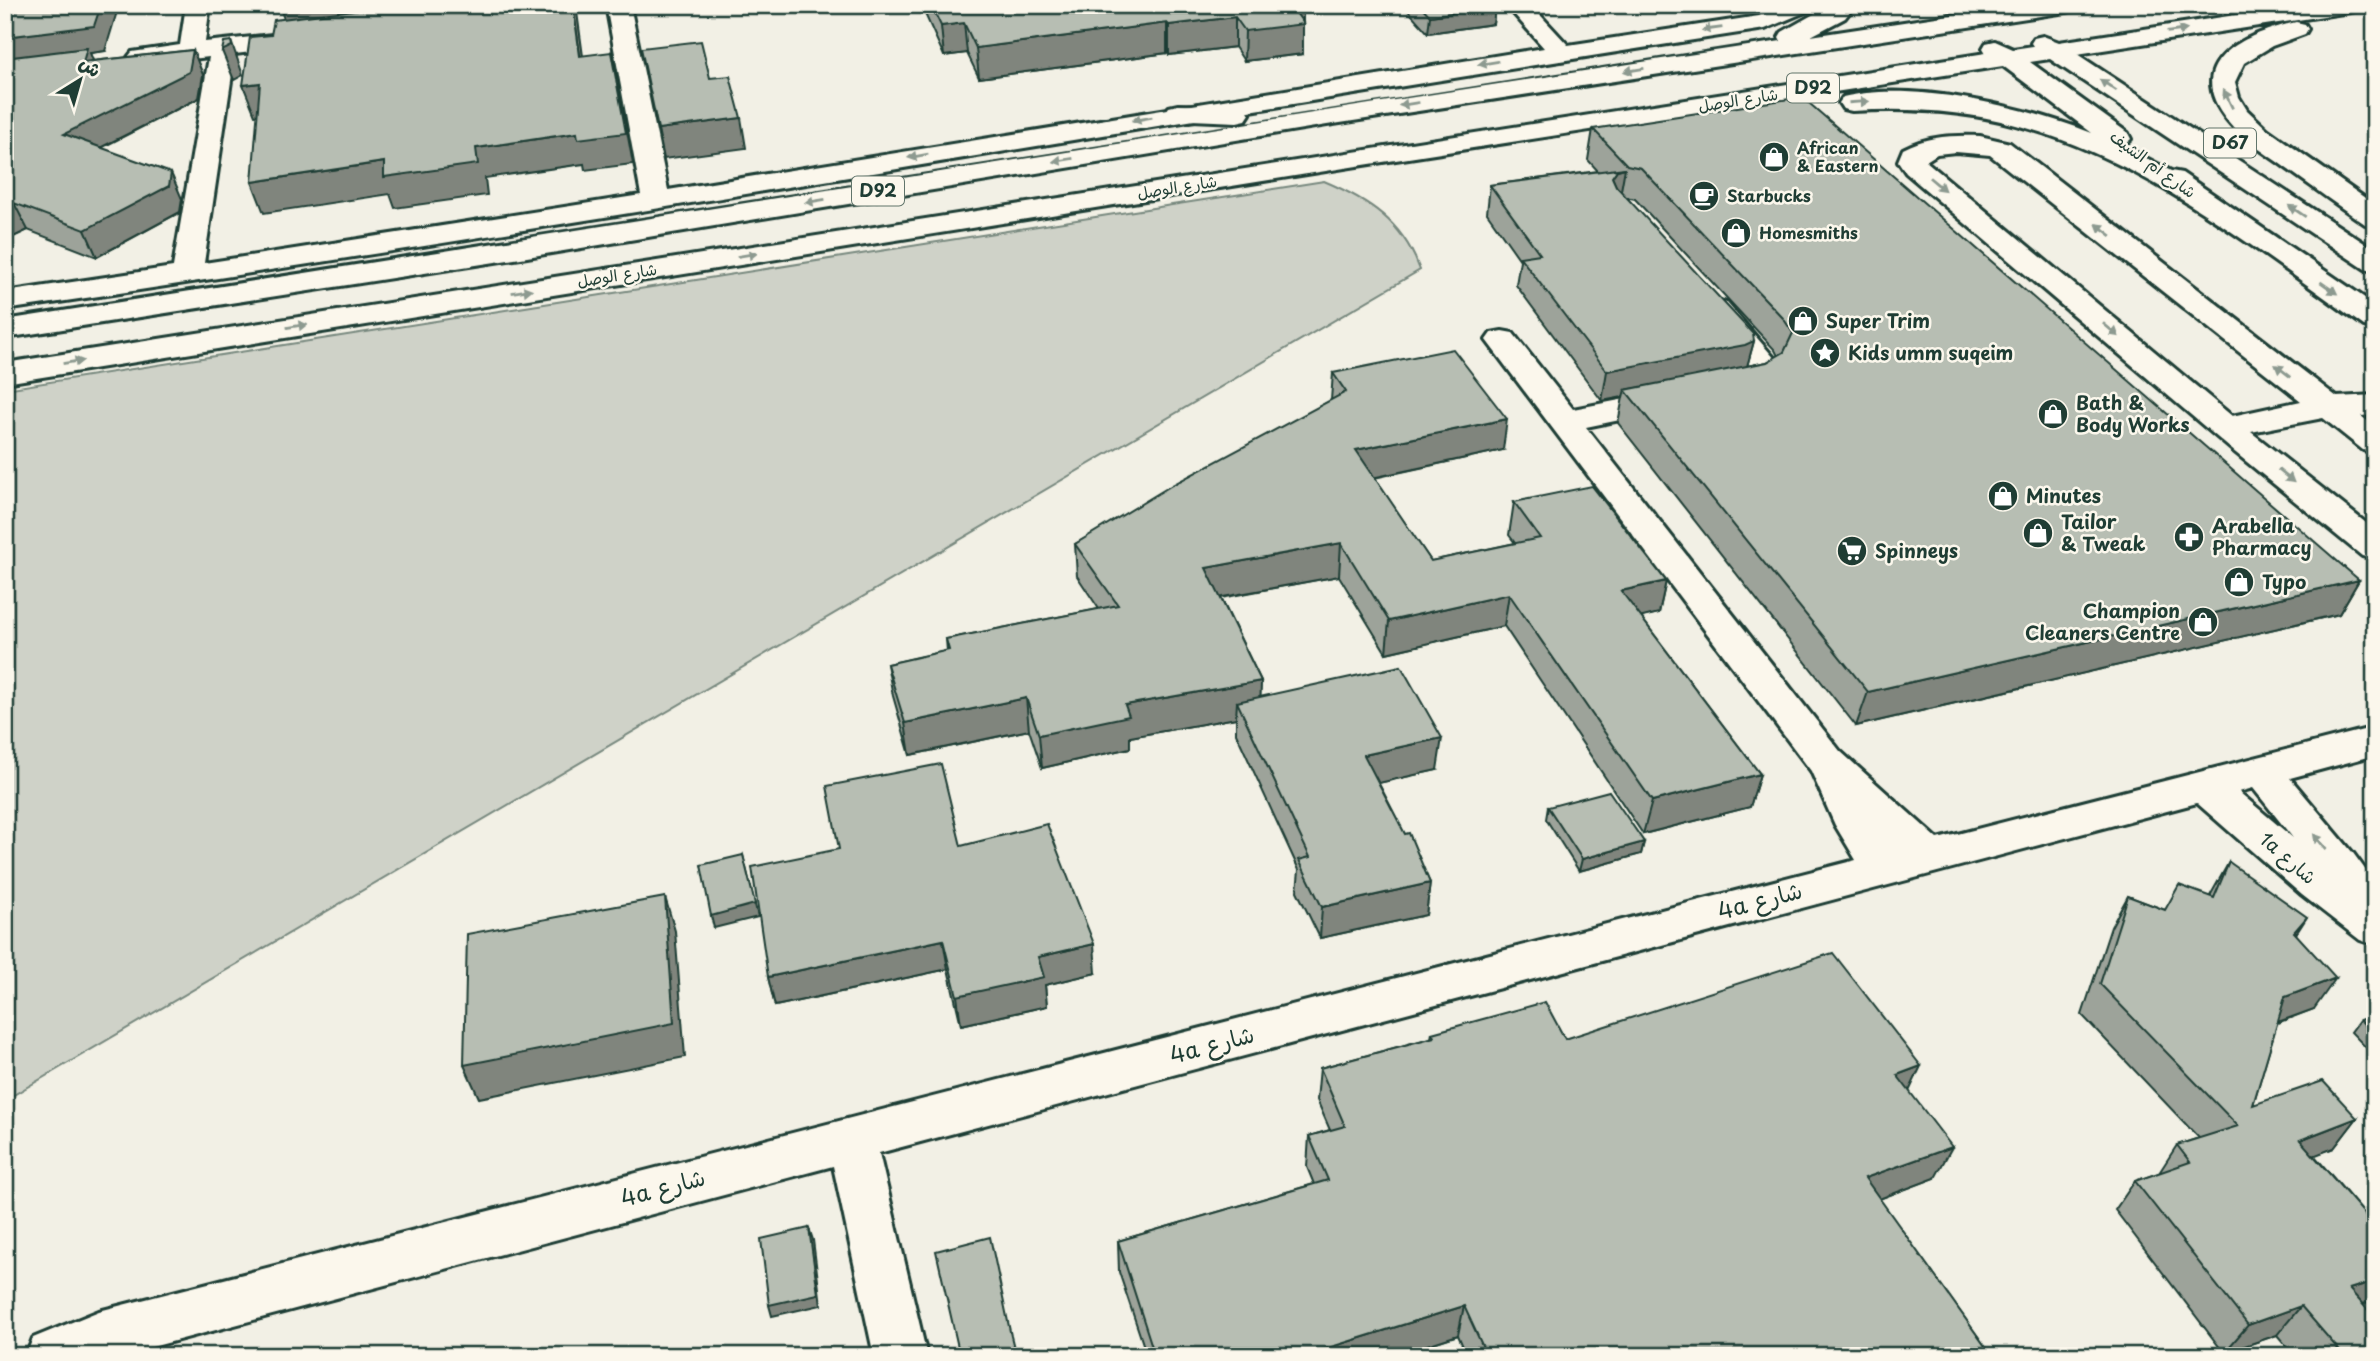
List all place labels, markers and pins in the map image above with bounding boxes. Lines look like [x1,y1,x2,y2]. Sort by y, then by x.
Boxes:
place label: African & Eastern [1797,135,1878,177]
shop icon: African & Eastern [1757,140,1791,174]
cafe icon: Starbucks [1687,179,1721,213]
place label: Starbucks [1727,183,1811,207]
shop icon: Homesmiths [1719,216,1753,250]
place label: Homesmiths [1759,220,1858,244]
shop icon: Super Trim [1786,304,1820,338]
place label: Super Trim [1826,306,1930,334]
place icon: Kids umm suqeim [1808,336,1842,370]
place label: Kids umm suqeim [1848,338,2013,366]
place label: Bath & Body Works [2076,388,2190,438]
shop icon: Bath & Body Works [2036,397,2070,431]
shop icon: Minutes [1986,479,2020,513]
place label: Minutes [2026,481,2101,509]
place label: Tailor & Tweak [2061,507,2146,557]
place label: Arabella Pharmacy [2212,511,2312,561]
shop icon: Tailor & Tweak [2021,516,2055,550]
pharmacy icon: Arabella Pharmacy [2172,520,2206,554]
supermarket icon: Spinneys [1835,534,1869,568]
place label: Spinneys [1875,536,1958,564]
shop icon: Typo [2222,565,2256,599]
place label: Typo [2262,567,2306,595]
place label: Champion Cleaners Centre [2025,596,2180,646]
shop icon: Champion Cleaners Centre [2186,605,2220,639]

